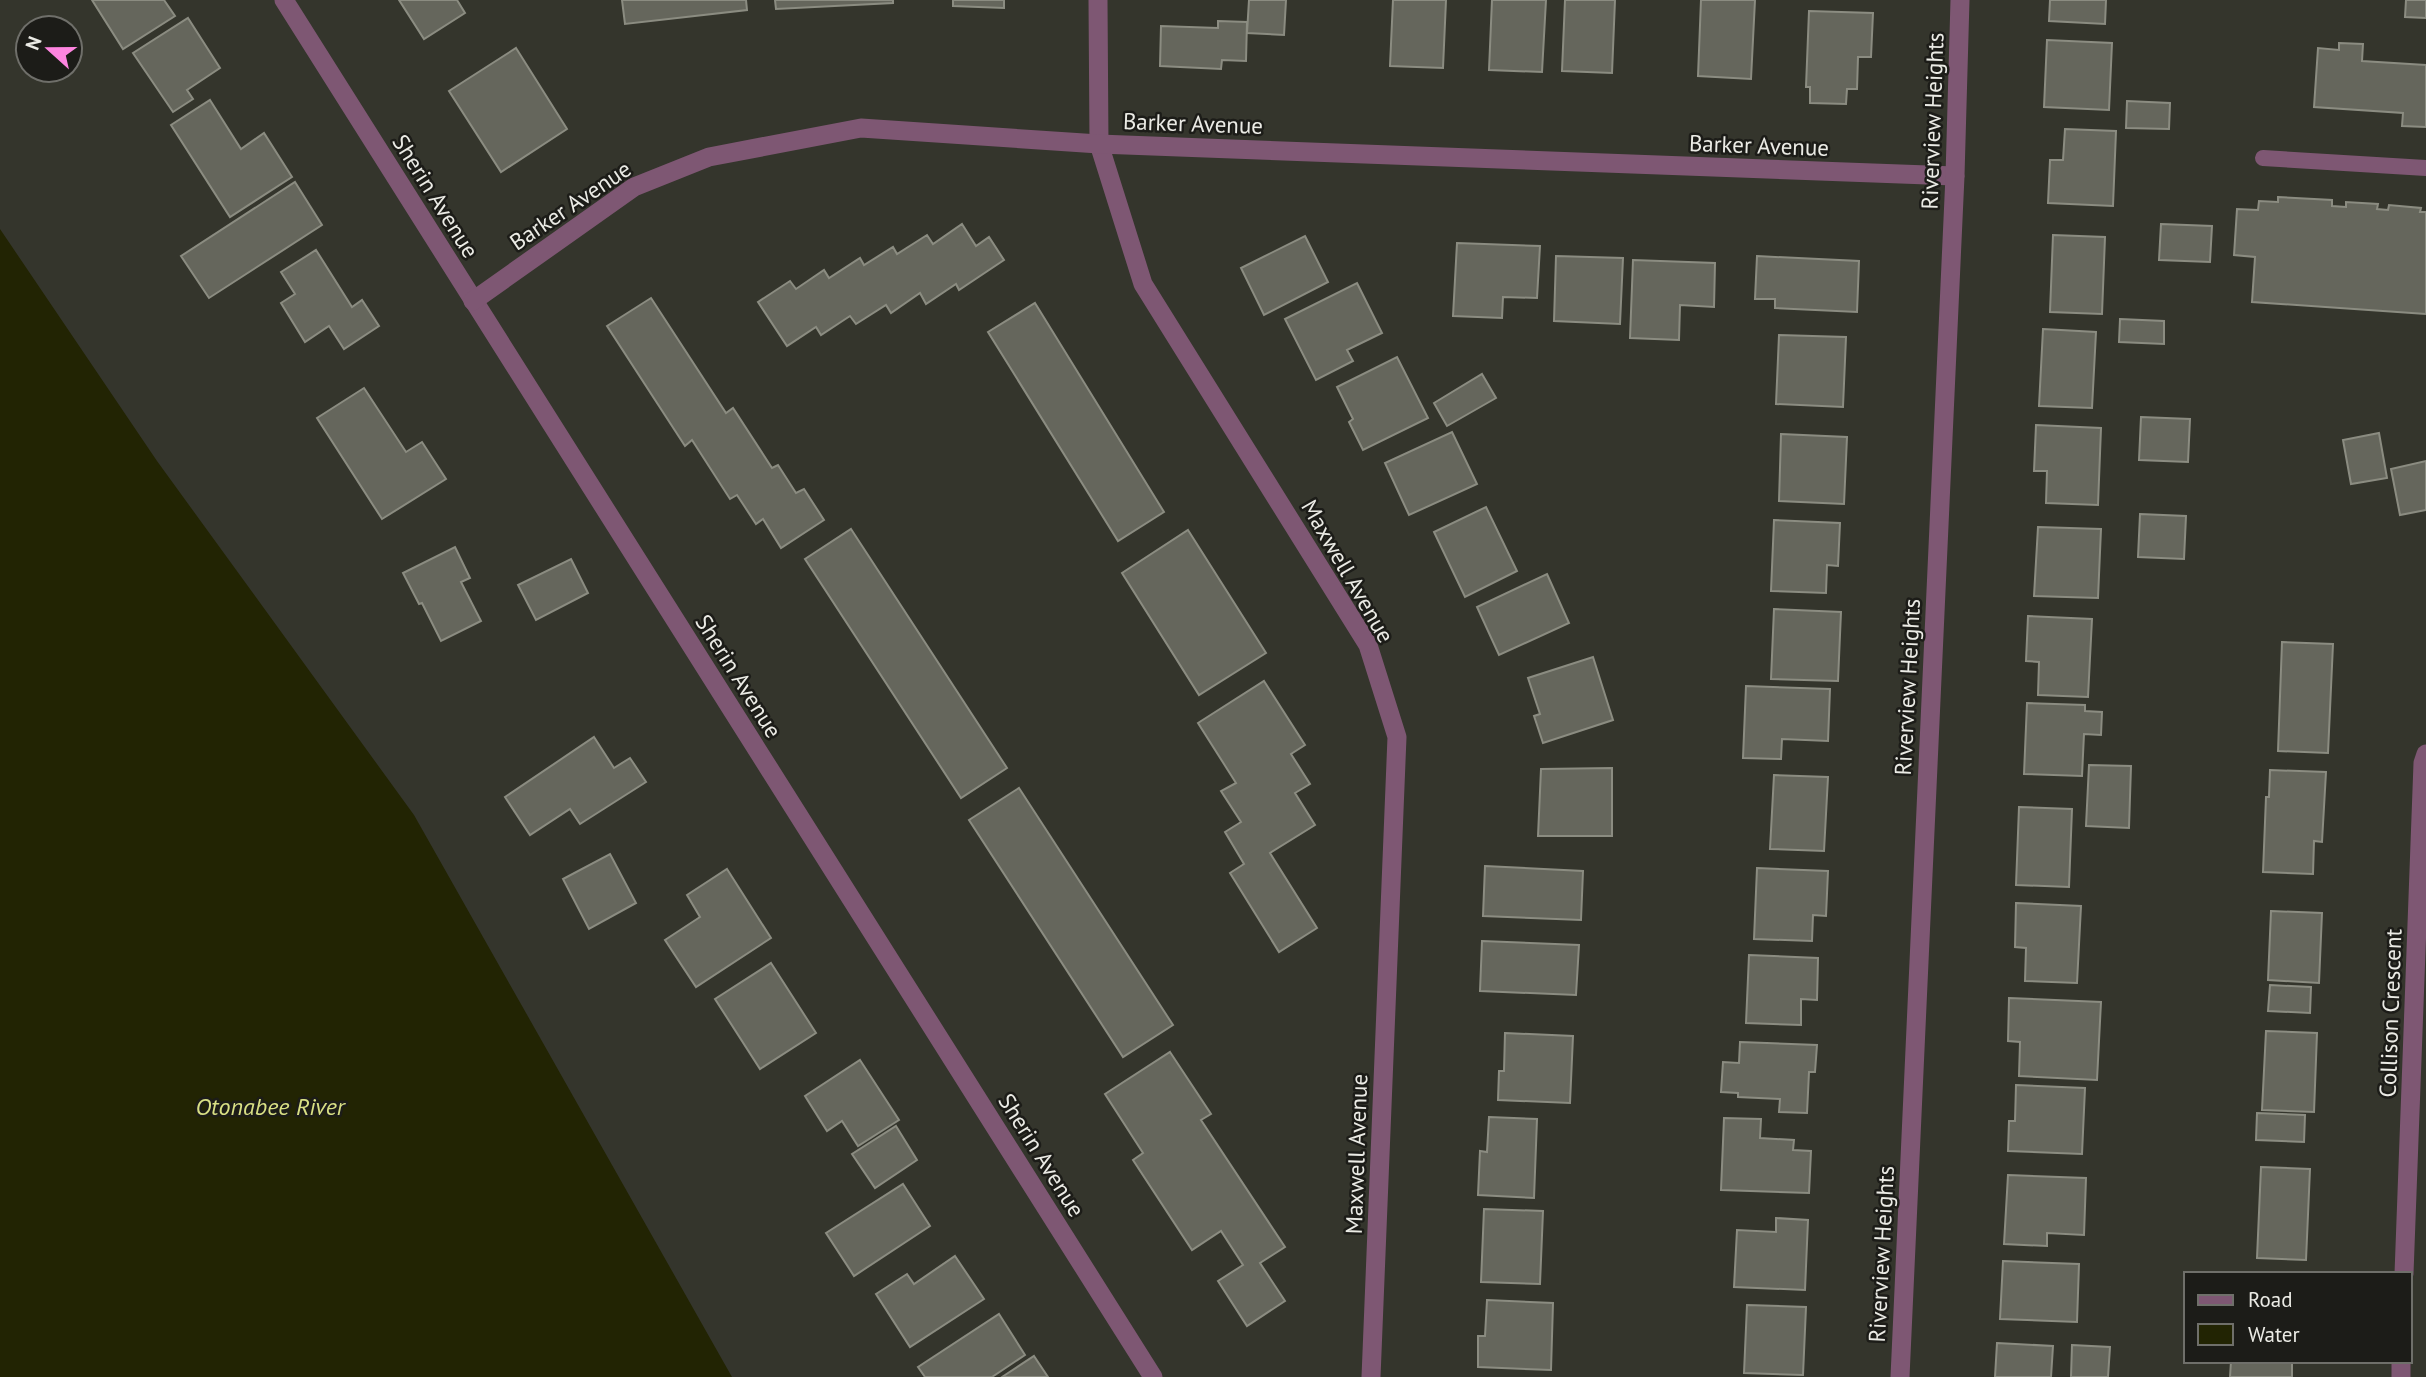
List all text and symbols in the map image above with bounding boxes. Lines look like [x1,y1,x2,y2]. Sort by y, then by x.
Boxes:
north arrow [14,14,84,84]
street label: Riverview Heights [1914,32,1950,210]
text: N [20,33,47,53]
street label: Barker Avenue [1122,106,1264,140]
street label: Barker Avenue [1688,128,1830,162]
street label: Sherin Avenue [387,129,485,263]
street label: Barker Avenue [504,154,636,256]
street label: Maxwell Avenue [1295,494,1401,648]
street label: Riverview Heights [1888,598,1926,776]
street label: Sherin Avenue [690,609,788,743]
street label: Collison Crescent [2373,928,2407,1098]
street label: Maxwell Avenue [1339,1073,1373,1235]
street label: Sherin Avenue [993,1088,1091,1222]
water label: Otonabee River [195,1091,347,1122]
street label: Riverview Heights [1862,1165,1900,1343]
legend [2184,1272,2412,1363]
text: Road [2248,1286,2292,1313]
text: Water [2248,1321,2300,1348]

